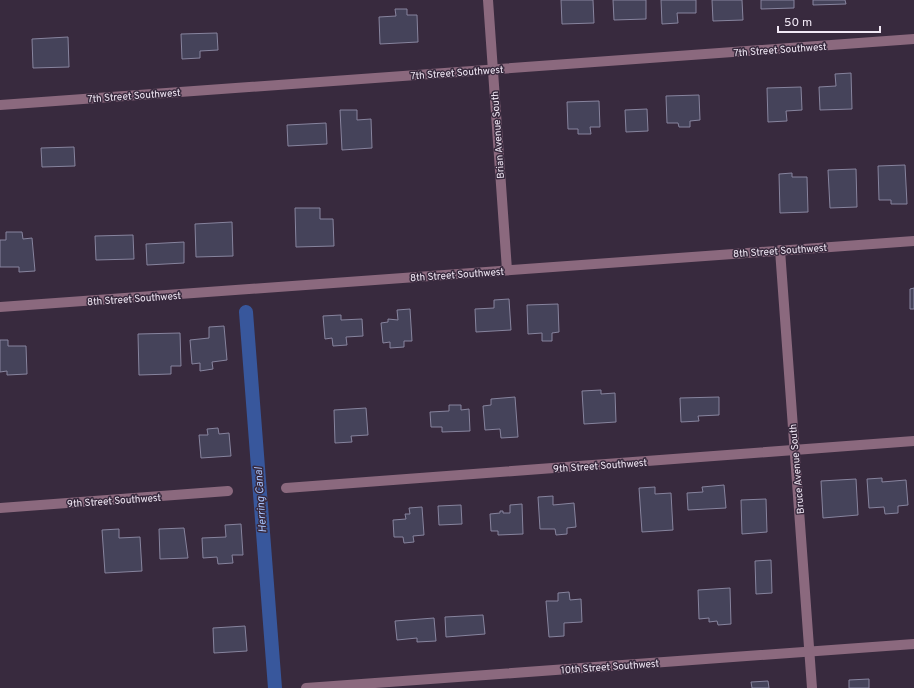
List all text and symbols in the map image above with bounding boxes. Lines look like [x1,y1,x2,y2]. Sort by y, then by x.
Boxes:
scale bar [778,8,880,34]
text: 50 m [784,15,812,31]
street label: 7th Street Southwest [733,41,827,60]
street label: 7th Street Southwest [410,64,504,83]
street label: 7th Street Southwest [87,87,181,106]
street label: Brian Avenue South [489,91,508,179]
street label: 8th Street Southwest [733,242,828,261]
street label: 8th Street Southwest [410,266,505,285]
street label: 8th Street Southwest [87,290,182,309]
street label: Bruce Avenue South [787,423,808,514]
street label: 9th Street Southwest [553,457,648,476]
water label: Herring Canal [252,466,270,533]
street label: 9th Street Southwest [67,492,162,511]
street label: 10th Street Southwest [561,658,660,677]

